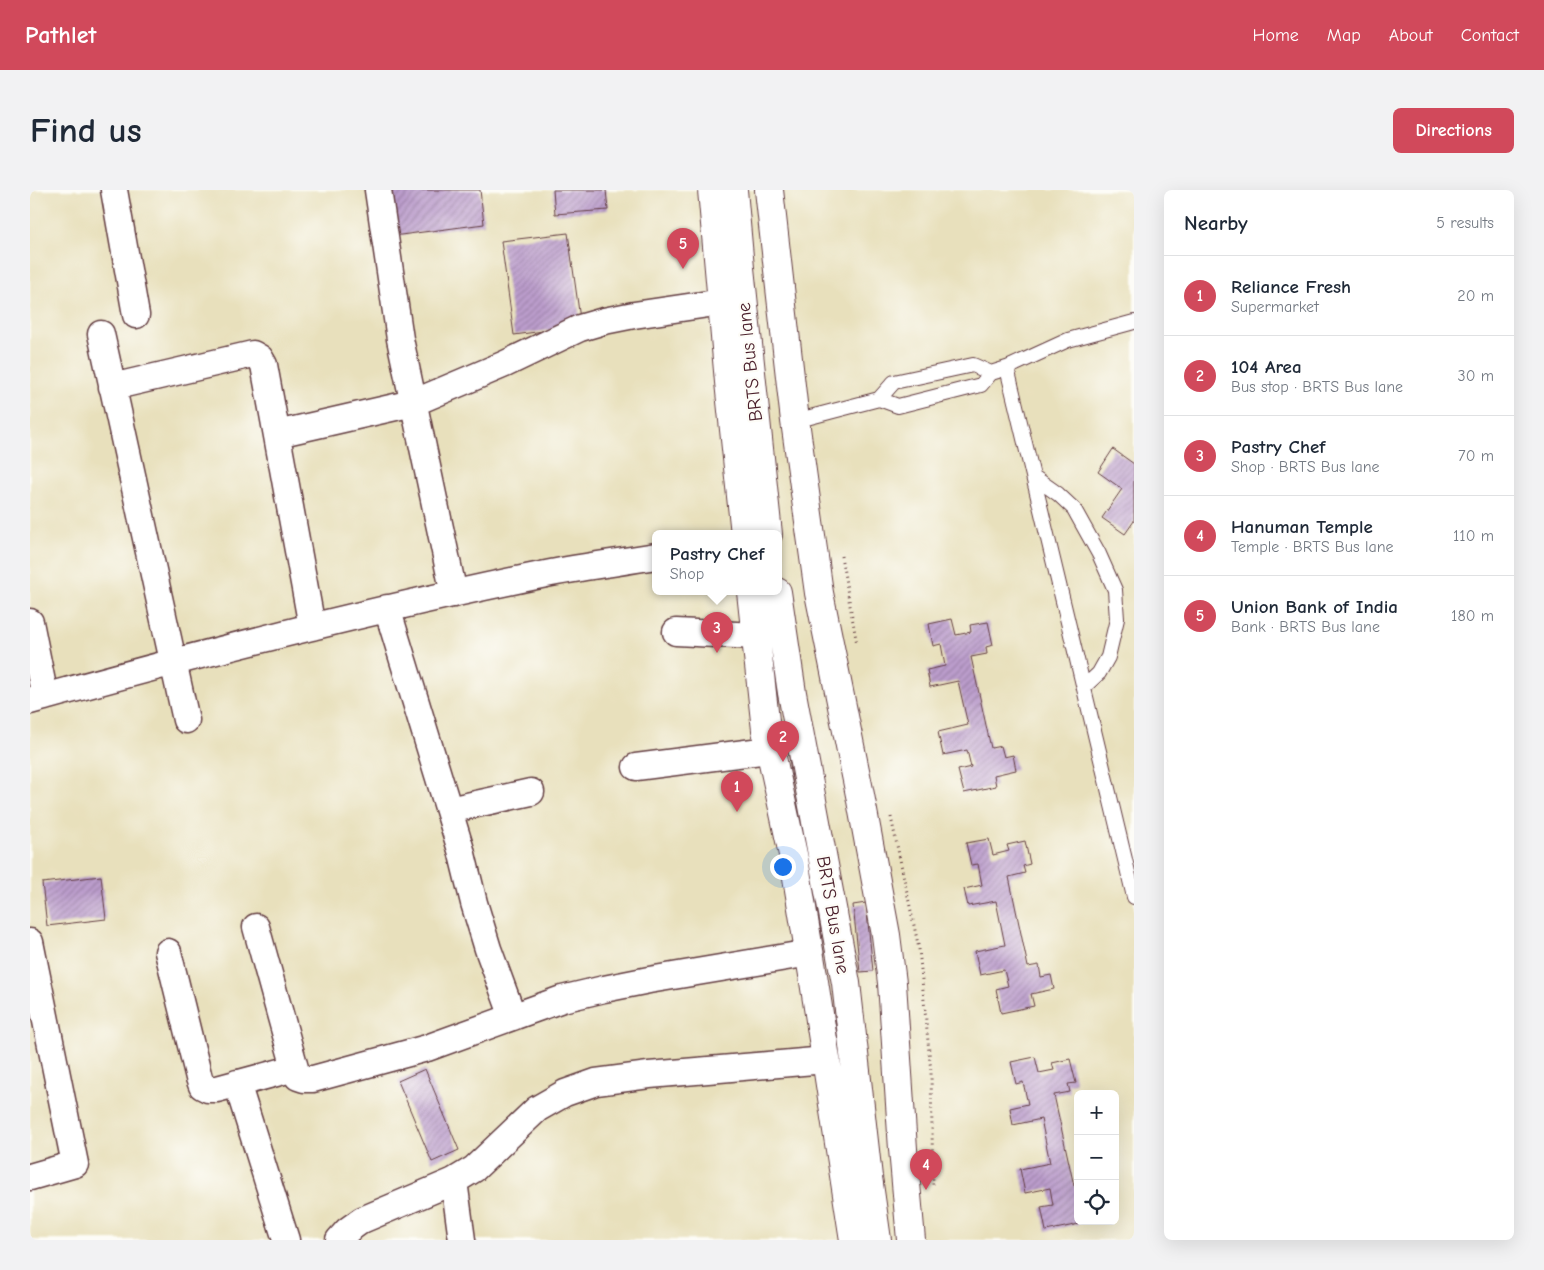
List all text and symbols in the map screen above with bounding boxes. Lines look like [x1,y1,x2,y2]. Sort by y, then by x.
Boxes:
text: Pathlet [25,21,96,49]
text: Home [1252,25,1299,46]
text: Map [1327,25,1361,46]
text: About [1389,25,1433,46]
text: Contact [1461,25,1519,46]
button: Directions [1393,108,1514,153]
text: Find us [30,110,142,151]
text: Nearby [1184,211,1248,235]
text: 5 results [1436,214,1494,232]
pin: 5 [667,228,699,269]
text: Reliance Fresh [1231,276,1351,298]
text: 1 [1197,287,1203,305]
text: 20 m [1457,287,1494,305]
text: Supermarket [1231,298,1319,316]
street label: BRTS Bus lane [733,301,767,423]
text: 104 Area [1231,356,1302,378]
text: 2 [1196,367,1204,385]
text: 30 m [1458,367,1494,385]
text: Bus stop · BRTS Bus lane [1231,378,1403,396]
text: Pastry Chef [1231,436,1325,458]
text: 3 [1196,447,1204,465]
text: 70 m [1458,447,1494,465]
text: Shop · BRTS Bus lane [1231,458,1380,476]
text: Hanuman Temple [1231,516,1373,538]
text: 4 [1196,527,1204,545]
text: 110 m [1453,527,1494,545]
popup [652,530,782,595]
text: Temple · BRTS Bus lane [1231,538,1394,556]
text: Pastry Chef [670,543,764,565]
text: Shop [670,565,704,583]
text: Union Bank of India [1231,596,1398,618]
text: 5 [1196,607,1204,625]
text: 180 m [1451,607,1494,625]
pin: 3 [701,612,733,653]
text: Bank · BRTS Bus lane [1231,618,1380,636]
pin: 2 [767,721,799,762]
pin: 1 [721,771,753,812]
your location [770,854,796,880]
street label: BRTS Bus lane [812,854,854,976]
map controls [1074,1090,1119,1225]
button: + [1074,1090,1119,1135]
button: − [1074,1135,1119,1180]
pin: 4 [910,1149,942,1190]
button: locate [1074,1180,1119,1225]

